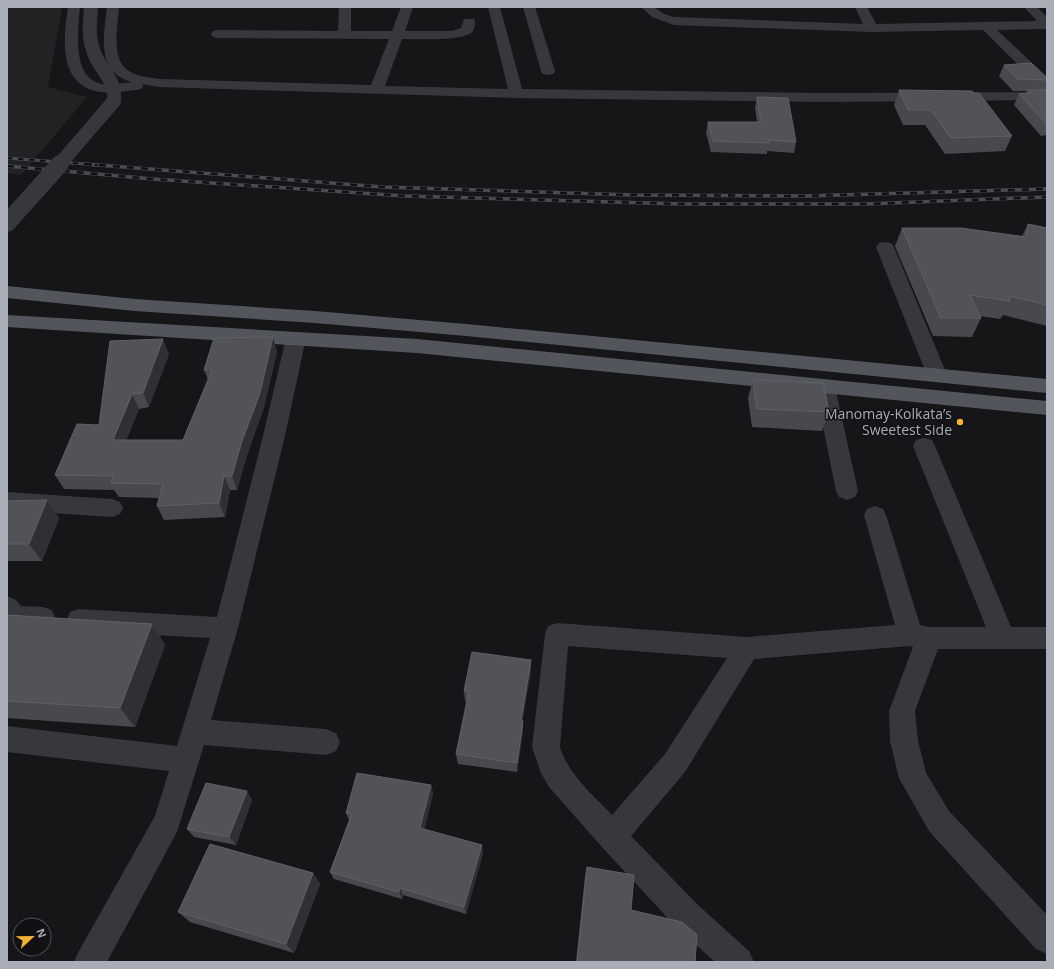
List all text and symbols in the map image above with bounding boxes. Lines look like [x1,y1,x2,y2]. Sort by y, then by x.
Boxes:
place label: Manomay-Kolkata’s Sweetest Side [825,404,952,439]
marker: Manomay-Kolkata’s Sweetest Side [955,417,965,427]
north arrow [12,917,52,957]
text: N [33,926,50,940]

